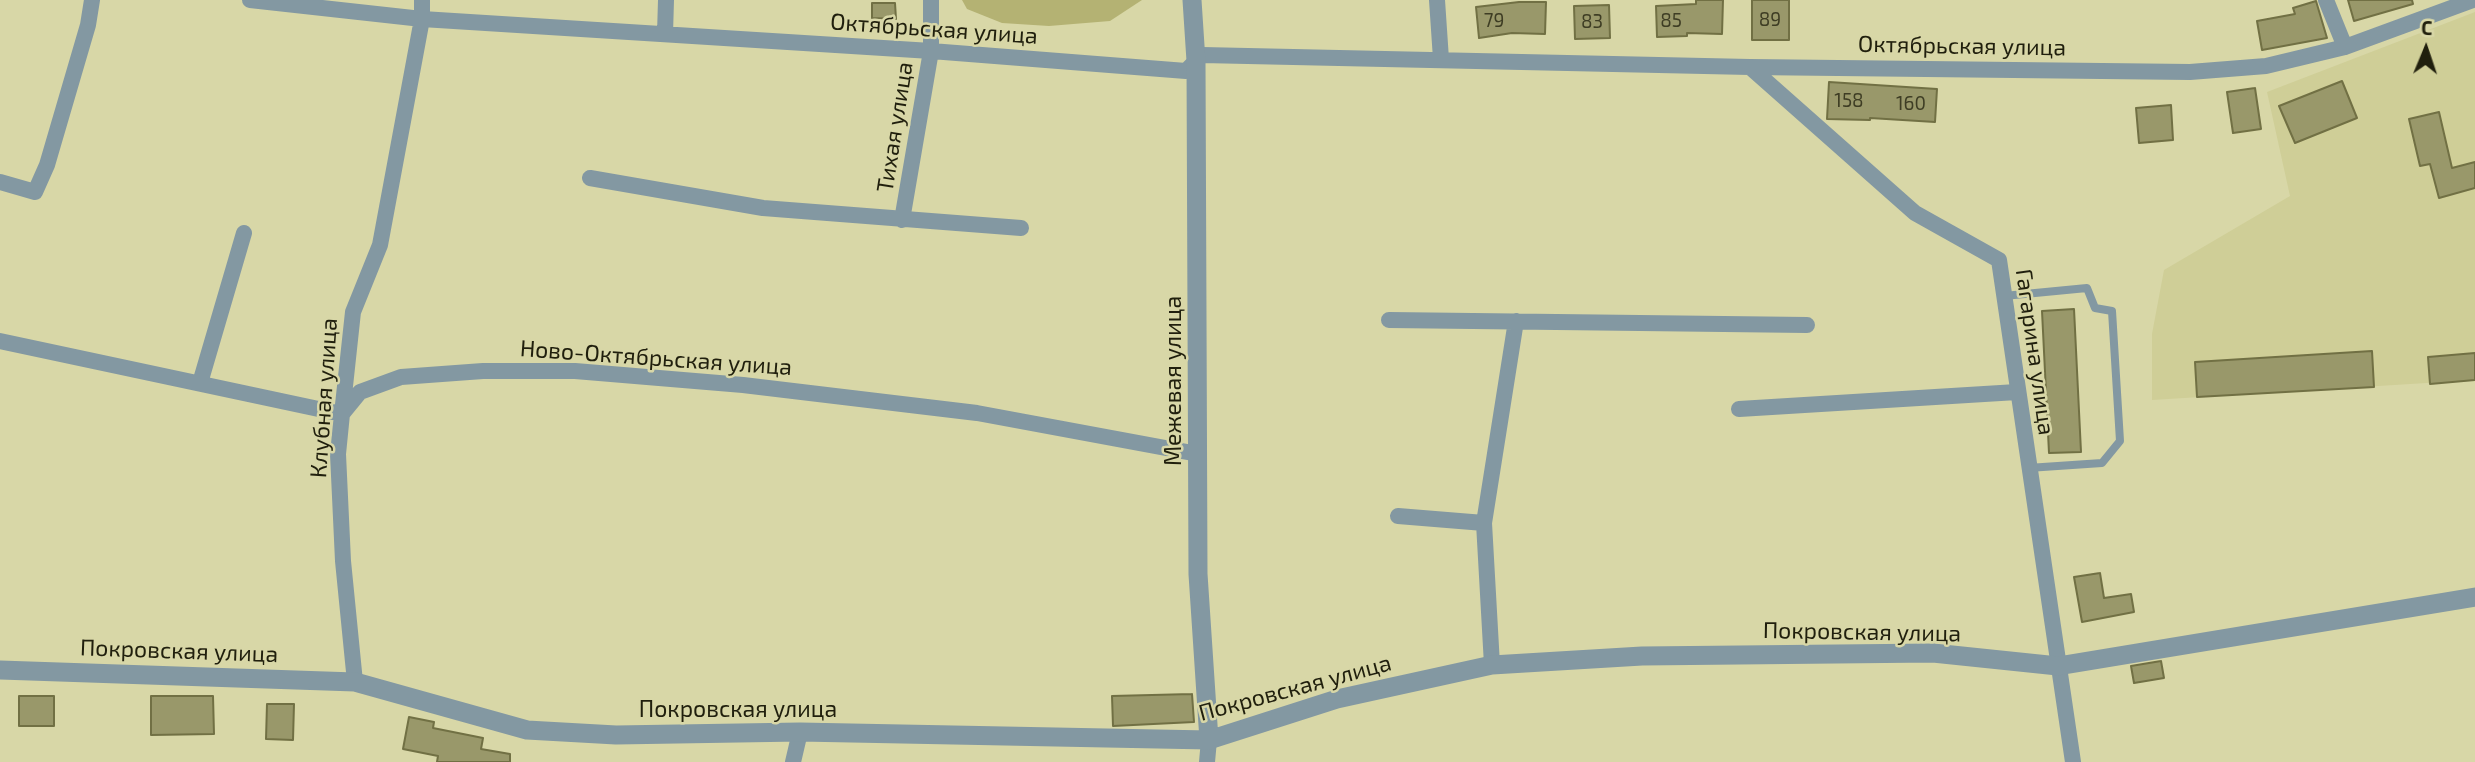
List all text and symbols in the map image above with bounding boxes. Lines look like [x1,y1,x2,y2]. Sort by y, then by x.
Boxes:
street label: Октябрьская улица [829,8,1039,50]
house number: 89 [1759,9,1781,31]
house number: 79 [1484,10,1504,32]
house number: 85 [1660,10,1682,32]
house number: 83 [1581,11,1603,33]
north arrow [2391,14,2461,84]
text: С [2421,16,2433,39]
street label: Октябрьская улица [1858,30,2066,62]
street label: Тихая улица [871,60,919,194]
house number: 158 [1834,90,1864,112]
house number: 160 [1896,93,1926,115]
street label: Гагарина улица [2010,267,2060,437]
street label: Межевая улица [1159,296,1187,466]
street label: Клубная улица [305,317,343,479]
street label: Ново-Октябрьская улица [519,335,793,381]
street label: Покровская улица [1763,616,1961,648]
street label: Покровская улица [79,634,279,668]
street label: Покровская улица [1196,649,1394,727]
street label: Покровская улица [639,695,837,723]

